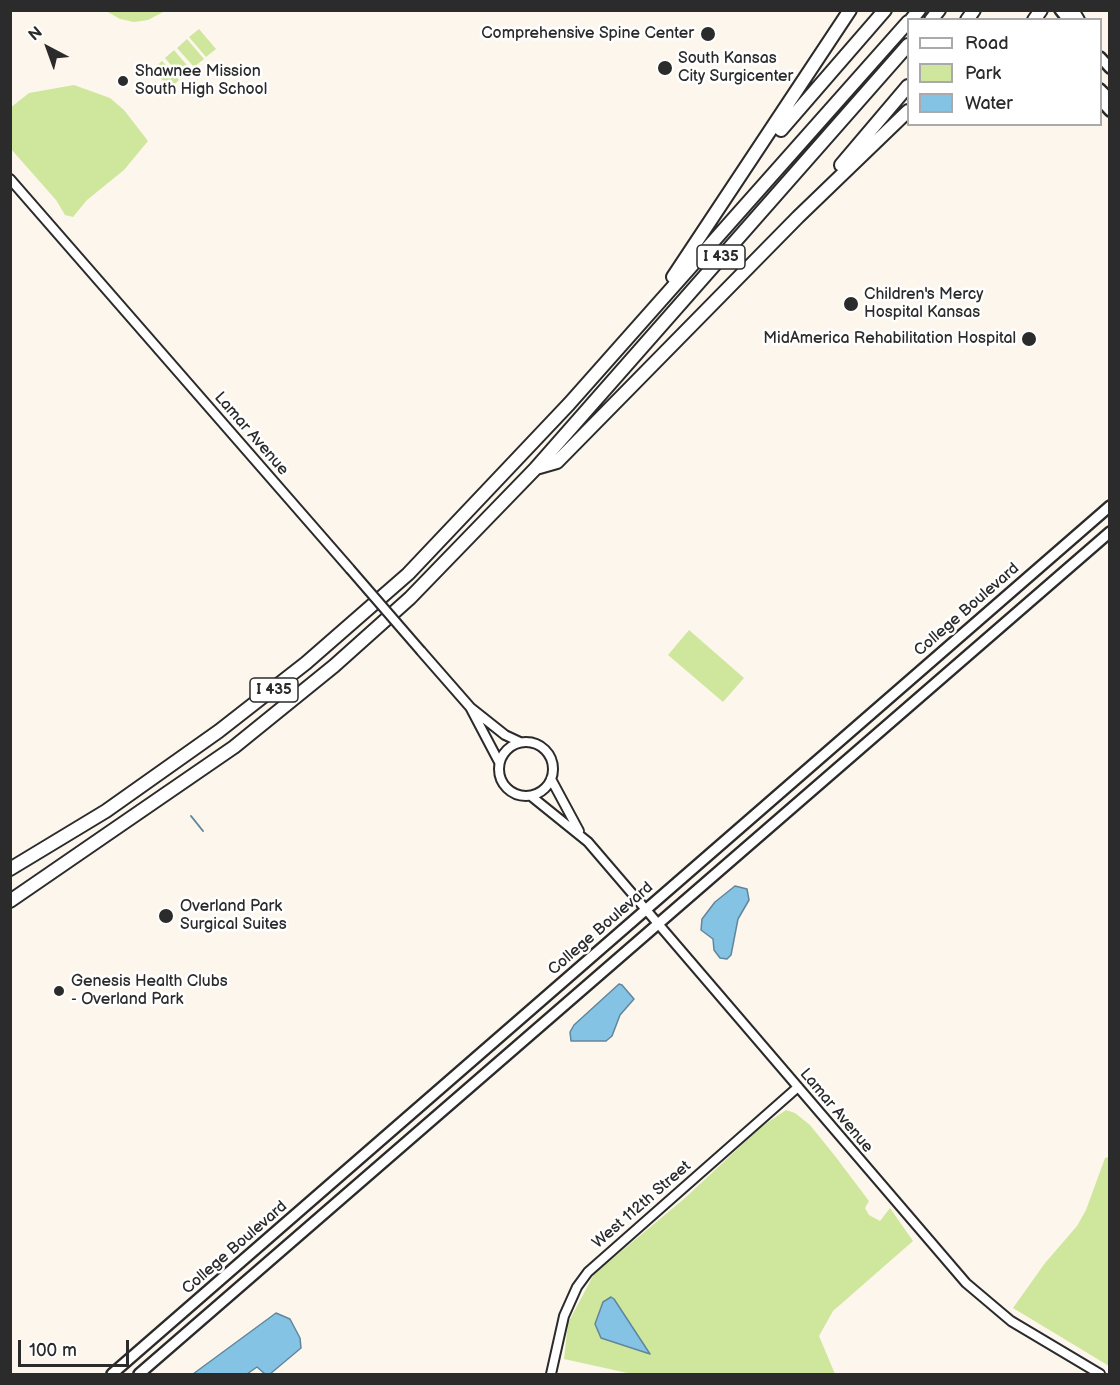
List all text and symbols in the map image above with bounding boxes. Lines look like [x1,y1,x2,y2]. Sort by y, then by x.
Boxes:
north arrow [18,18,78,78]
legend [907,18,1102,126]
text: N [25,23,47,45]
place label: Comprehensive Spine Center [481,24,694,44]
marker: Comprehensive Spine Center [699,25,717,43]
text: Road [965,33,1009,54]
place label: South Kansas City Surgicenter [678,49,793,87]
marker: South Kansas City Surgicenter [656,59,674,77]
place label: Shawnee Mission South High School [135,62,267,100]
text: Park [965,63,1001,84]
marker: Shawnee Mission South High School [116,74,130,88]
text: Water [965,93,1013,114]
road number: I 435 [697,245,745,269]
place label: Children's Mercy Hospital Kansas [864,285,983,323]
marker: Children's Mercy Hospital Kansas [842,295,860,313]
place label: MidAmerica Rehabilitation Hospital [763,329,1016,349]
marker: MidAmerica Rehabilitation Hospital [1020,330,1038,348]
street label: Lamar Avenue [210,389,292,479]
street label: College Boulevard [911,559,1023,661]
road number: I 435 [250,678,298,702]
street label: College Boulevard [545,878,657,980]
place label: Overland Park Surgical Suites [180,897,287,935]
marker: Overland Park Surgical Suites [157,907,175,925]
place label: Genesis Health Clubs - Overland Park [71,972,228,1010]
marker: Genesis Health Clubs - Overland Park [52,984,66,998]
street label: Lamar Avenue [795,1065,877,1157]
street label: West 112th Street [589,1157,695,1253]
street label: College Boulevard [179,1197,291,1299]
scale bar [21,1328,132,1366]
text: 100 m [29,1340,77,1361]

